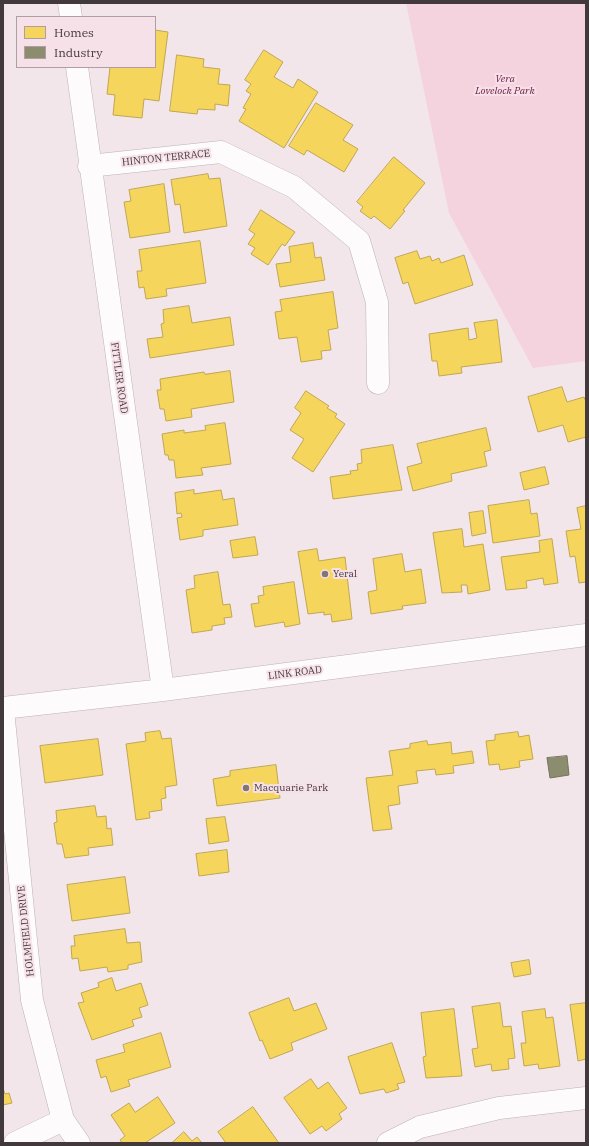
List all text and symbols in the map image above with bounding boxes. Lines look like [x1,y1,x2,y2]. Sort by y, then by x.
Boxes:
legend [16,16,156,68]
text: Homes [54,25,94,40]
text: Industry [54,45,103,60]
park label: Vera Lovelock Park [475,73,535,96]
street label: HINTON TERRACE [121,147,211,169]
street label: FITTLER ROAD [108,342,130,414]
place label: Yeral [333,568,357,580]
marker: Yeral [320,569,330,579]
street label: LINK ROAD [267,664,323,682]
place label: Macquarie Park [254,782,328,794]
marker: Macquarie Park [241,783,251,793]
street label: HOLMFIELD DRIVE [15,885,37,977]

